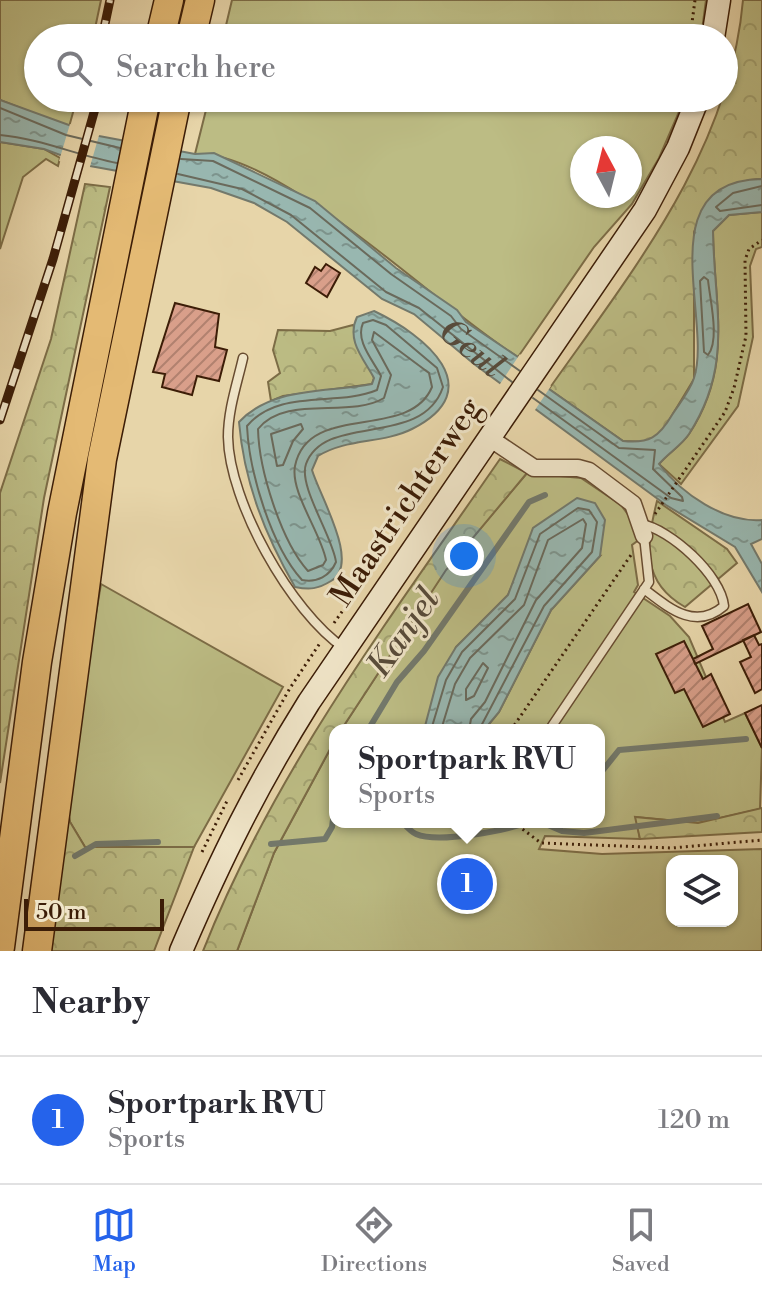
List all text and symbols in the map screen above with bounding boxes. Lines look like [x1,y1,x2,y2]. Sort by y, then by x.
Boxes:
search box [24,24,738,112]
icon: search [52,46,96,90]
text: Search here [116,49,276,87]
north arrow [570,136,642,208]
water label: Geul [429,310,512,388]
street label: Maastrichterweg [321,390,491,614]
your location [444,536,484,576]
water label: Kanjel [358,580,450,686]
popup [329,724,605,828]
text: Sportpark RVU [358,741,576,779]
text: Sports [358,779,435,811]
pin: 1 [441,854,493,914]
map controls [666,855,738,927]
button: layers [666,855,738,927]
scale bar [24,895,164,931]
text: 50 m [36,899,87,926]
text: Nearby [32,982,150,1024]
text: Sportpark RVU [108,1085,326,1123]
text: 1 [52,1104,64,1136]
text: 120 m [658,1104,730,1136]
text: Sports [108,1123,185,1155]
tab: Map [92,1203,136,1278]
tab: Directions [321,1203,427,1278]
tab: Saved [612,1203,670,1278]

